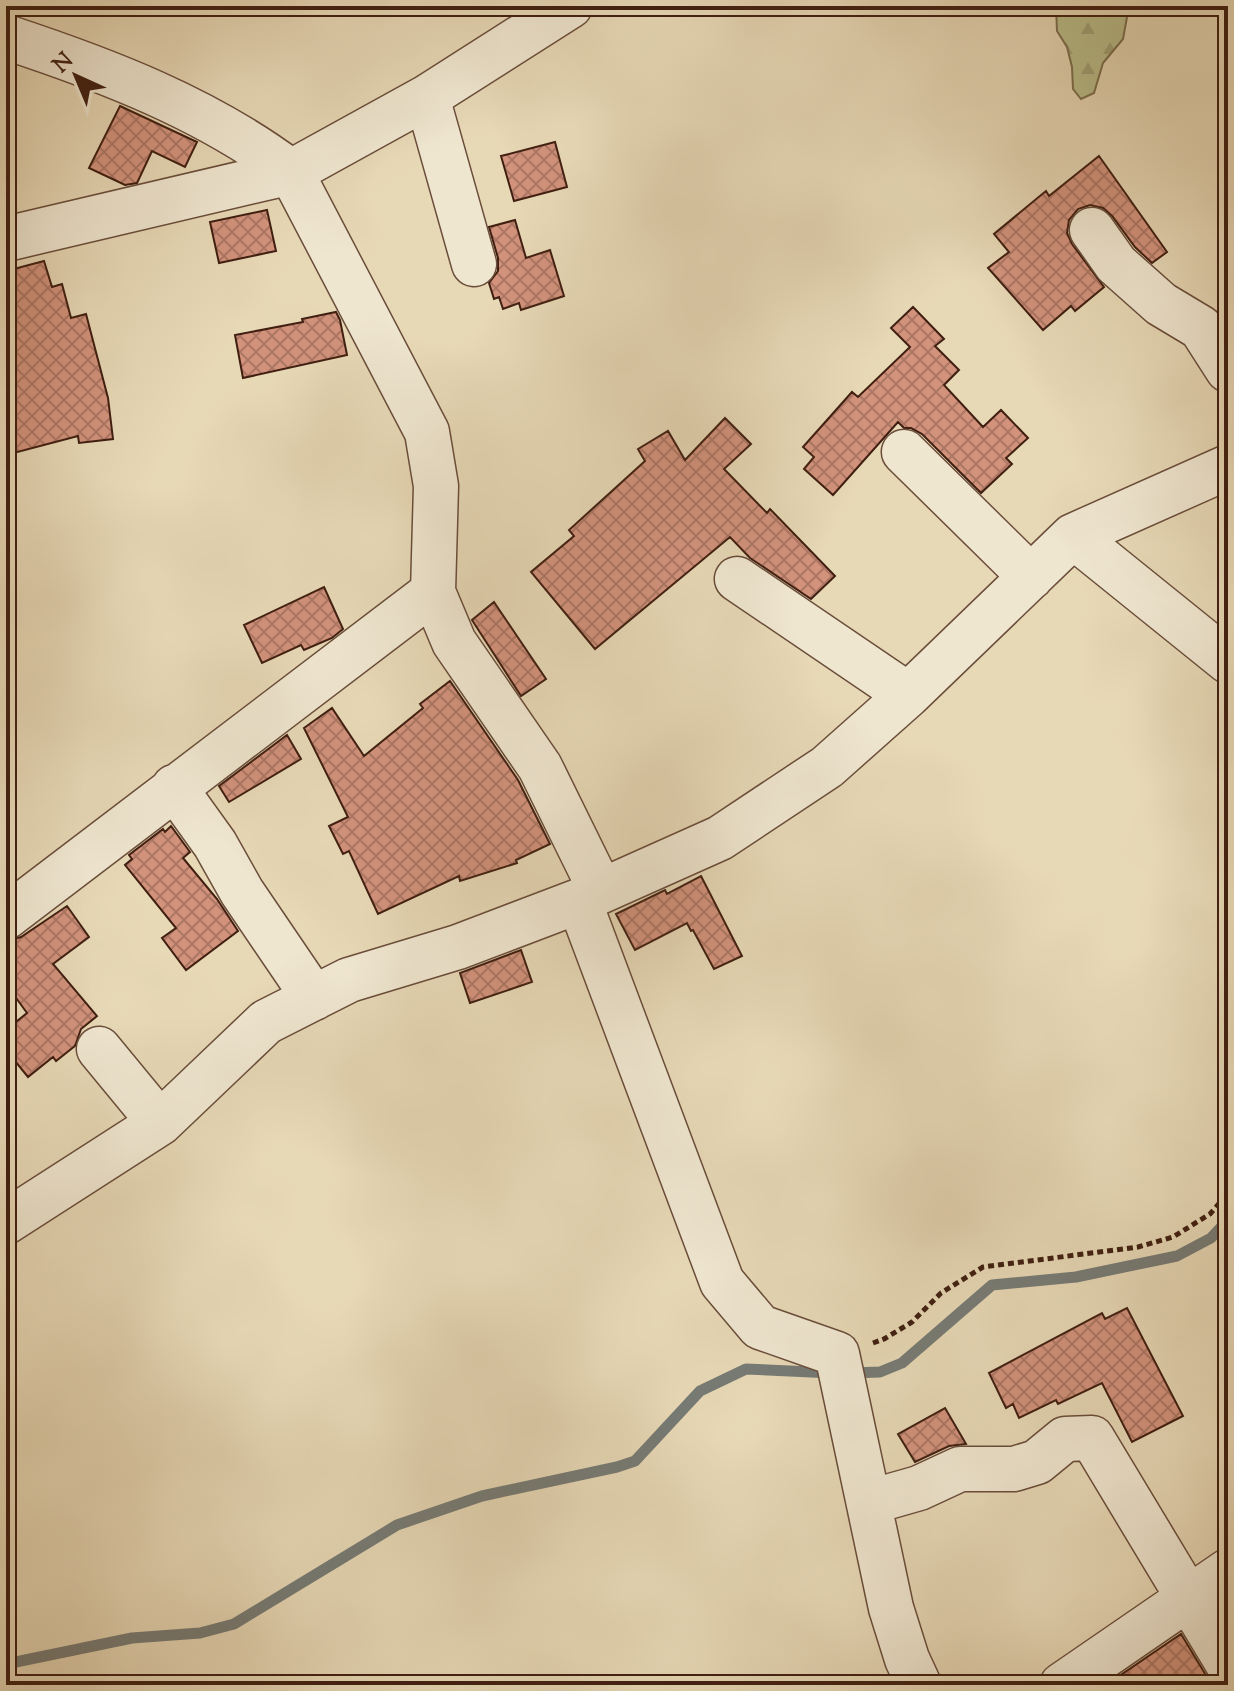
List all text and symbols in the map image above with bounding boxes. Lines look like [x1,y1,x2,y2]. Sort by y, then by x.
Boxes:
north arrow [36,36,116,116]
text: N [47,46,82,81]

